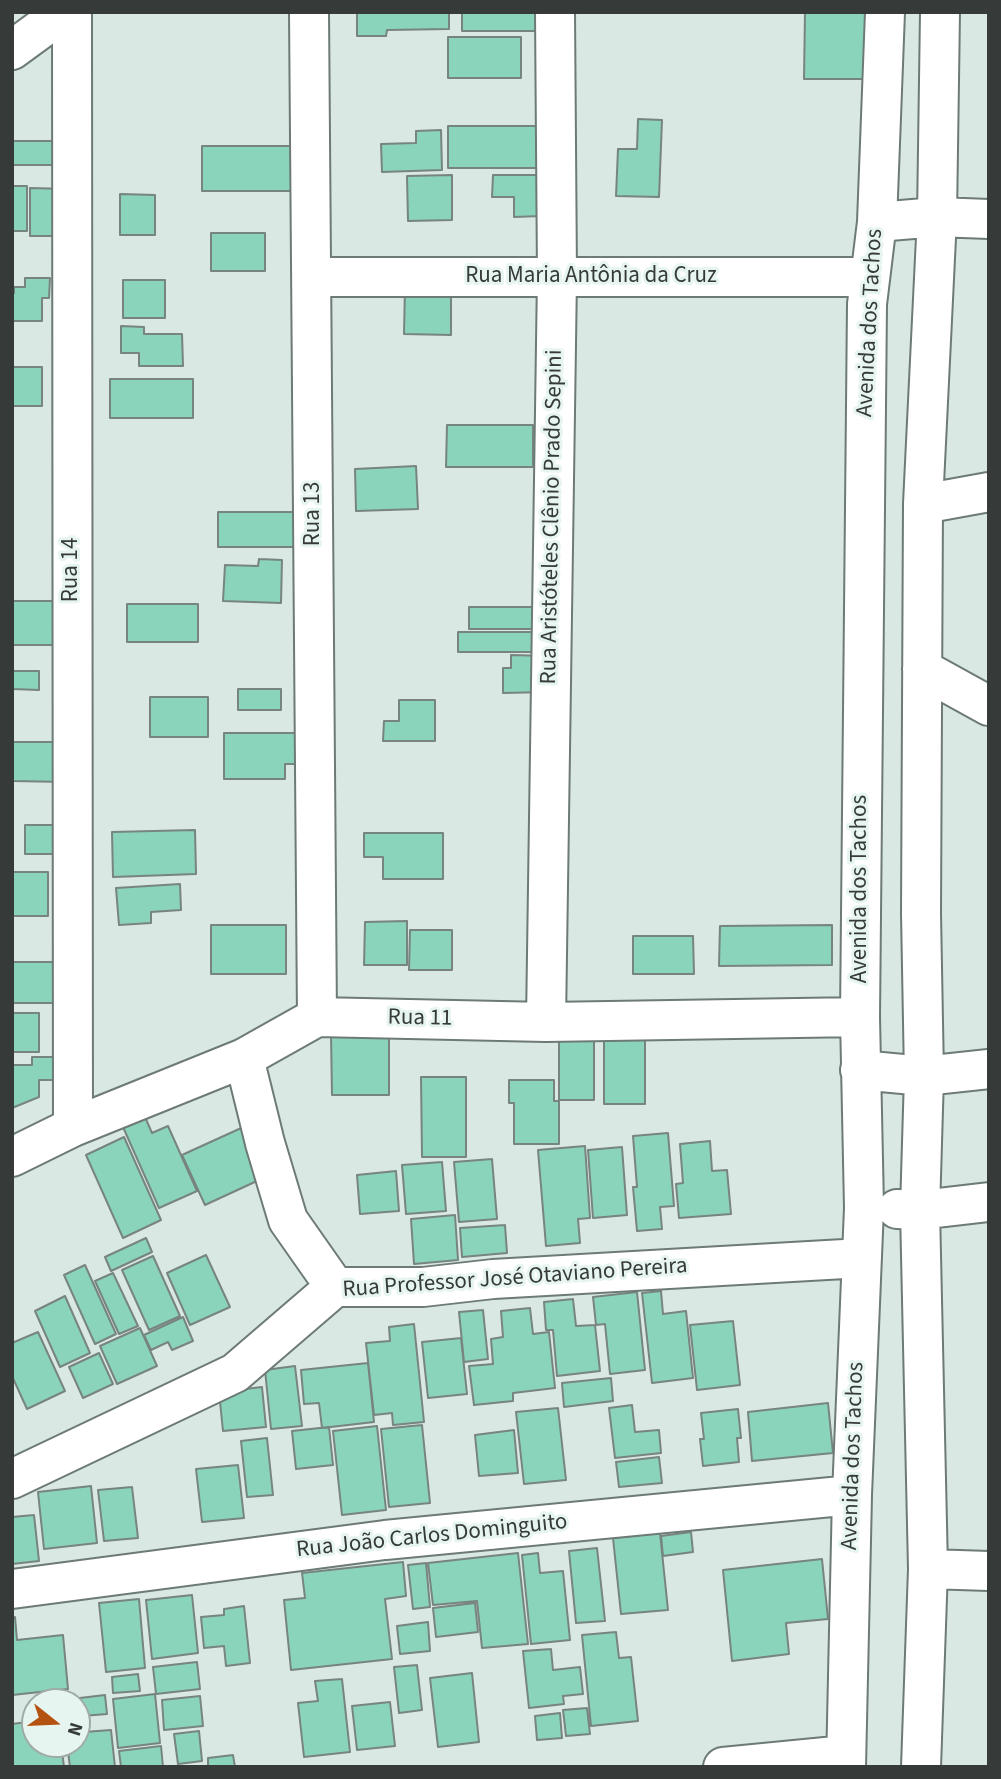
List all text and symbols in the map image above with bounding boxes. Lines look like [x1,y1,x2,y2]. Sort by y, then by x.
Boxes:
street label: Avenida dos Tachos [852,228,890,418]
street label: Rua Maria Antônia da Cruz [465,263,717,291]
street label: Rua Aristóteles Clênio Prado Sepini [536,349,570,685]
street label: Rua 13 [300,482,328,546]
street label: Rua 14 [58,538,86,602]
street label: Avenida dos Tachos [847,795,875,983]
street label: Rua 11 [387,1005,453,1033]
street label: Rua Professor José Otaviano Pereira [342,1253,688,1305]
street label: Avenida dos Tachos [837,1361,871,1551]
street label: Rua João Carlos Dominguito [295,1509,569,1565]
north arrow [21,1688,91,1758]
text: N [60,1719,89,1739]

